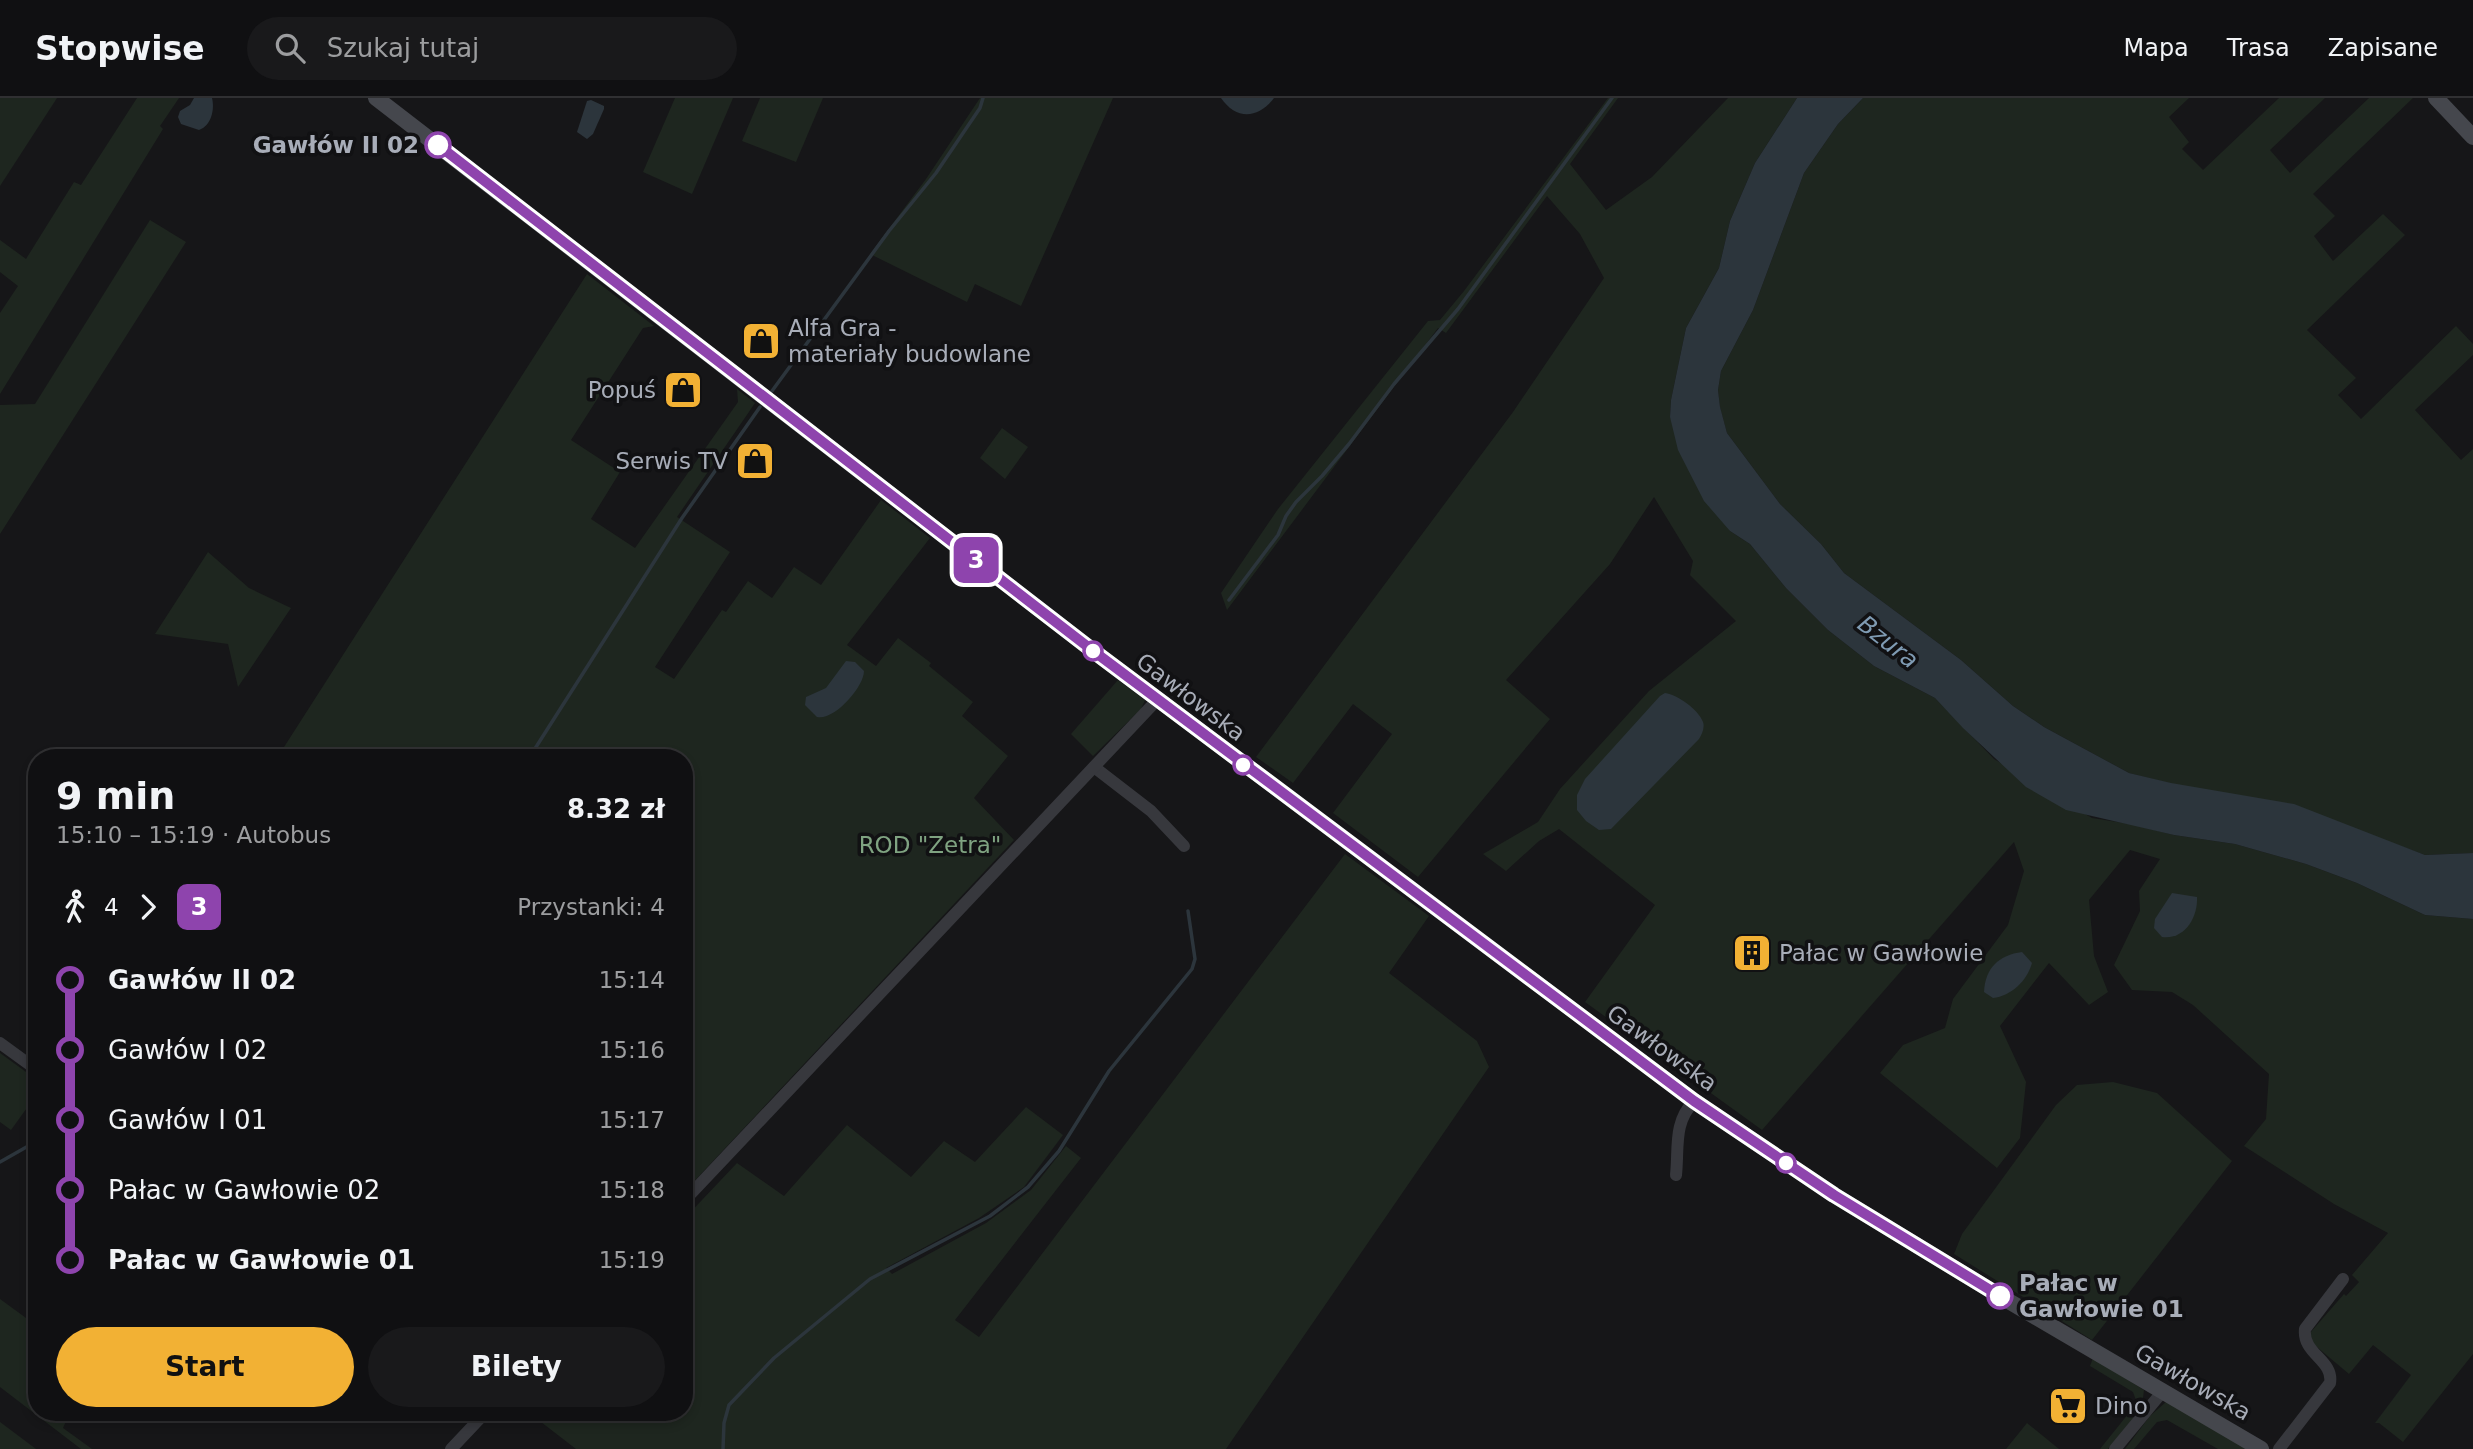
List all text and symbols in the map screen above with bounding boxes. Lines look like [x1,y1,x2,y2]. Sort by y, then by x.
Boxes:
search box [247,17,737,80]
text: Stopwise [35,29,205,68]
icon: search [271,29,309,67]
text: Szukaj tutaj [327,33,479,63]
text: Mapa [2123,34,2189,62]
text: Trasa [2227,34,2290,62]
text: Zapisane [2328,34,2438,62]
place label: Gawłów II 02 [253,132,419,158]
marker: Gawłów II 02 [425,132,451,158]
place label: Alfa Gra - materiały budowlane [788,315,1031,367]
shop icon: Alfa Gra - materiały budowlane [740,320,782,362]
shop icon: Popuś [662,369,704,411]
place label: Popuś [588,377,656,403]
shop icon: Serwis TV [734,440,776,482]
place label: Serwis TV [616,448,728,474]
line badge: 3 [953,537,999,583]
text: 3 [968,546,984,574]
water label: Bzura [1852,610,1924,674]
unlabelled marker [1083,641,1103,661]
street label: Gawłowska [1132,648,1250,746]
unlabelled marker [1233,755,1253,775]
text: 9 min [56,774,175,818]
text: 8.32 zł [567,794,665,824]
text: 15:10 – 15:19 · Autobus [56,822,331,848]
park label: ROD "Zetra" [859,832,1001,858]
icon: walk [56,888,94,926]
icon: forward [129,888,167,926]
text: 3 [191,893,207,921]
text: 4 [104,894,119,920]
text: Przystanki: 4 [517,894,665,920]
building icon: Pałac w Gawłowie [1731,932,1773,974]
place label: Pałac w Gawłowie [1779,940,1983,966]
text: Gawłów II 02 [108,965,296,995]
text: 15:14 [599,967,665,993]
street label: Gawłowska [1602,1000,1722,1096]
text: Gawłów I 02 [108,1035,267,1065]
text: 15:16 [599,1037,665,1063]
text: Gawłów I 01 [108,1105,267,1135]
text: 15:17 [599,1107,665,1133]
unlabelled marker [1776,1153,1796,1173]
text: Pałac w Gawłowie 02 [108,1175,380,1205]
text: 15:18 [599,1177,665,1203]
text: Pałac w Gawłowie 01 [108,1245,415,1275]
text: 15:19 [599,1247,665,1273]
place label: Pałac w Gawłowie 01 [2019,1270,2184,1322]
marker: Pałac w Gawłowie 01 [1987,1283,2013,1309]
button: Start [56,1327,354,1407]
button: Bilety [368,1327,665,1407]
street label: Gawłowska [2131,1338,2255,1426]
supermarket icon: Dino [2047,1385,2089,1427]
place label: Dino [2095,1393,2148,1419]

